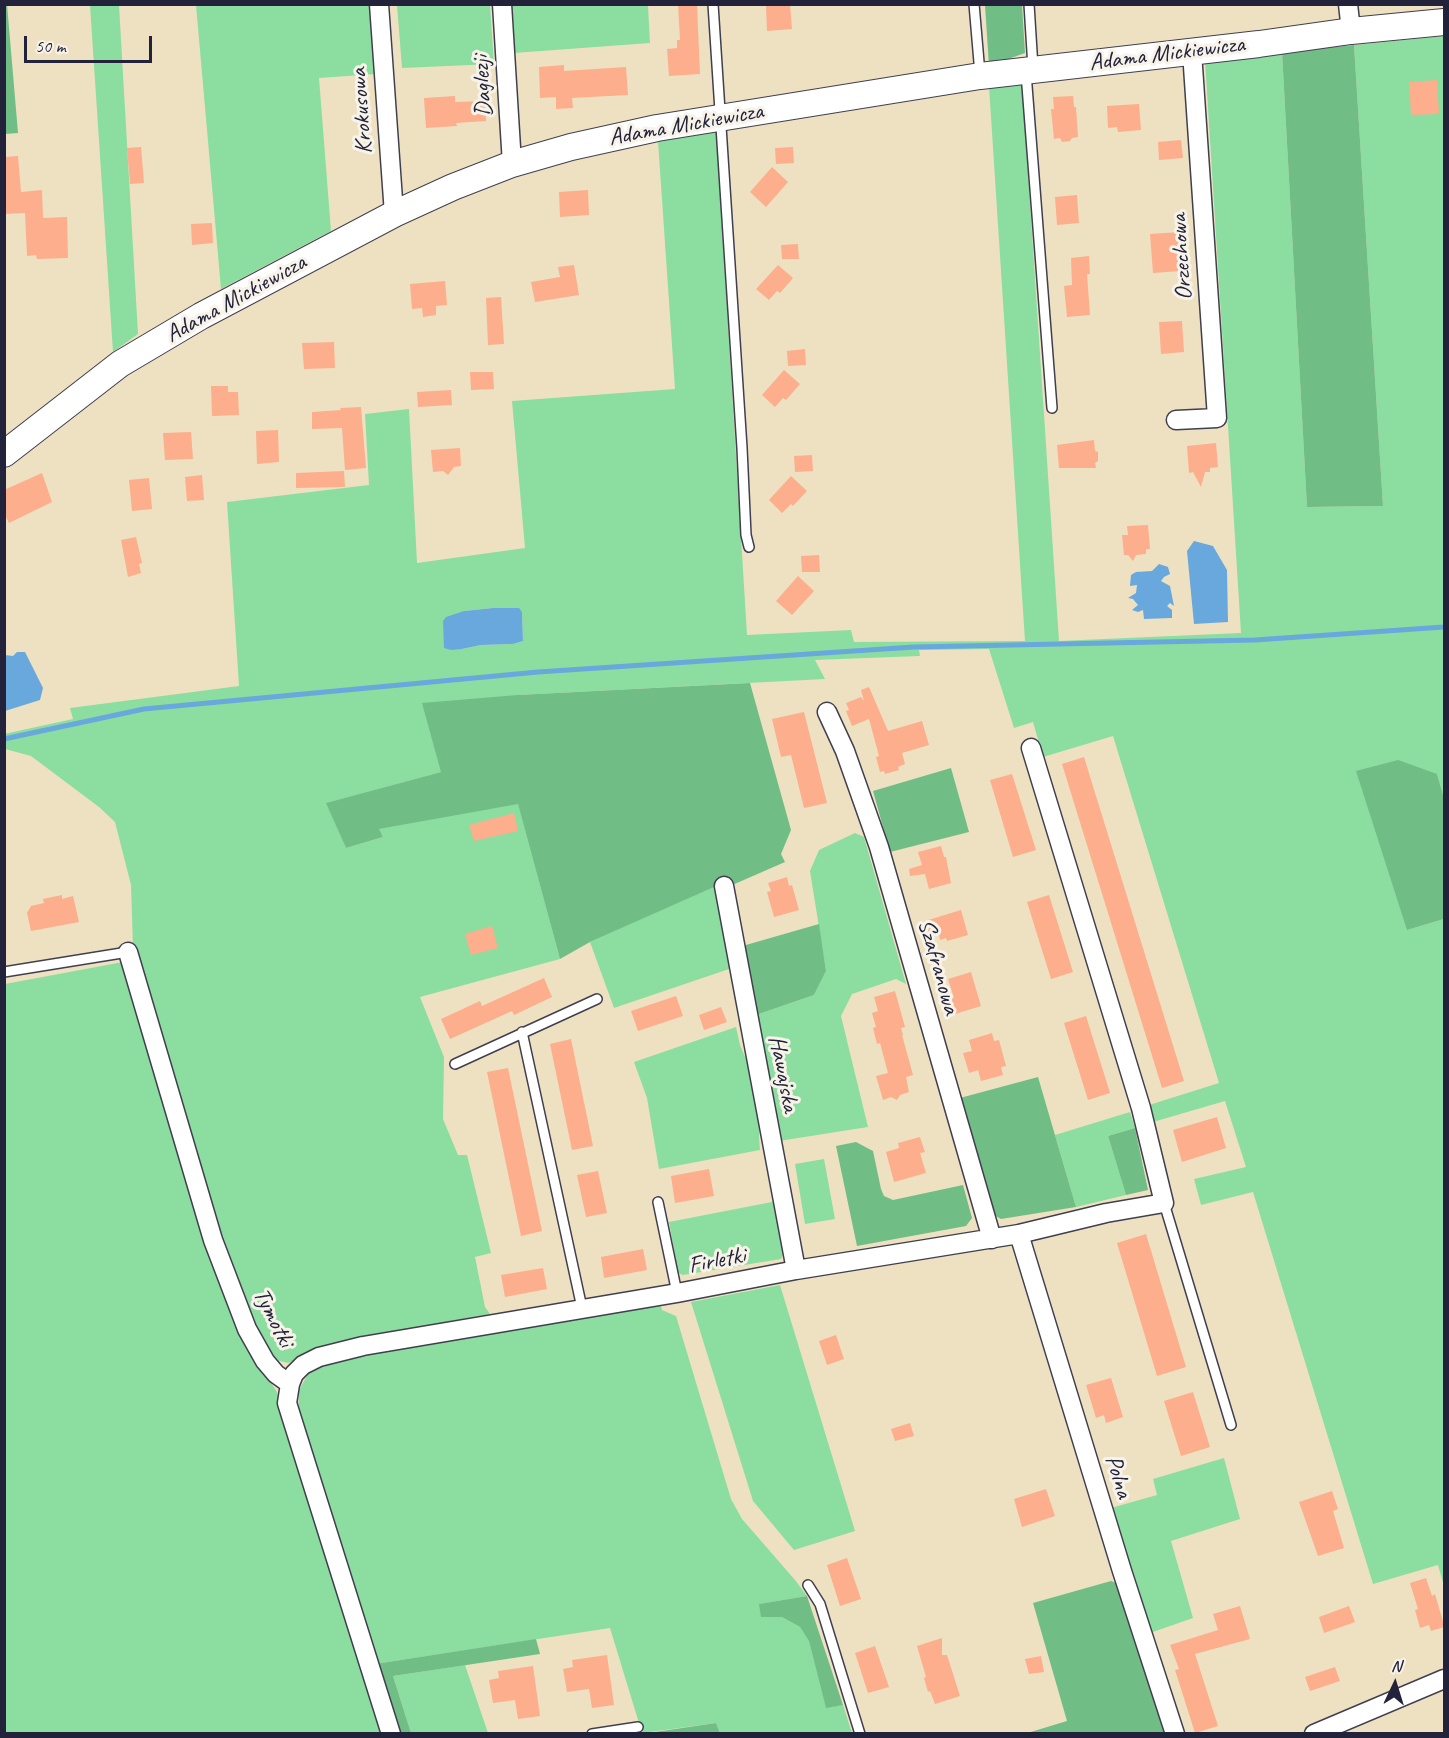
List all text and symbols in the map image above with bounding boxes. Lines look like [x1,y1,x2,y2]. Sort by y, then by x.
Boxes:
scale bar [27,24,154,62]
street label: Adama Mickiewicza [1088,30,1246,78]
text: 50 m [35,35,66,57]
street label: Daglezji [467,54,499,118]
street label: Krokusowa [345,67,379,155]
street label: Adama Mickiewicza [607,97,765,153]
street label: Orzechowa [1165,213,1199,301]
street label: Adama Mickiewicza [161,249,311,349]
street label: Szafranowa [911,916,965,1018]
street label: Hawajska [761,1033,805,1115]
street label: Firletki [686,1241,748,1281]
street label: Tymotki [246,1284,300,1352]
street label: Polna [1098,1452,1138,1502]
north arrow [1365,1654,1425,1714]
text: N [1391,1656,1402,1676]

